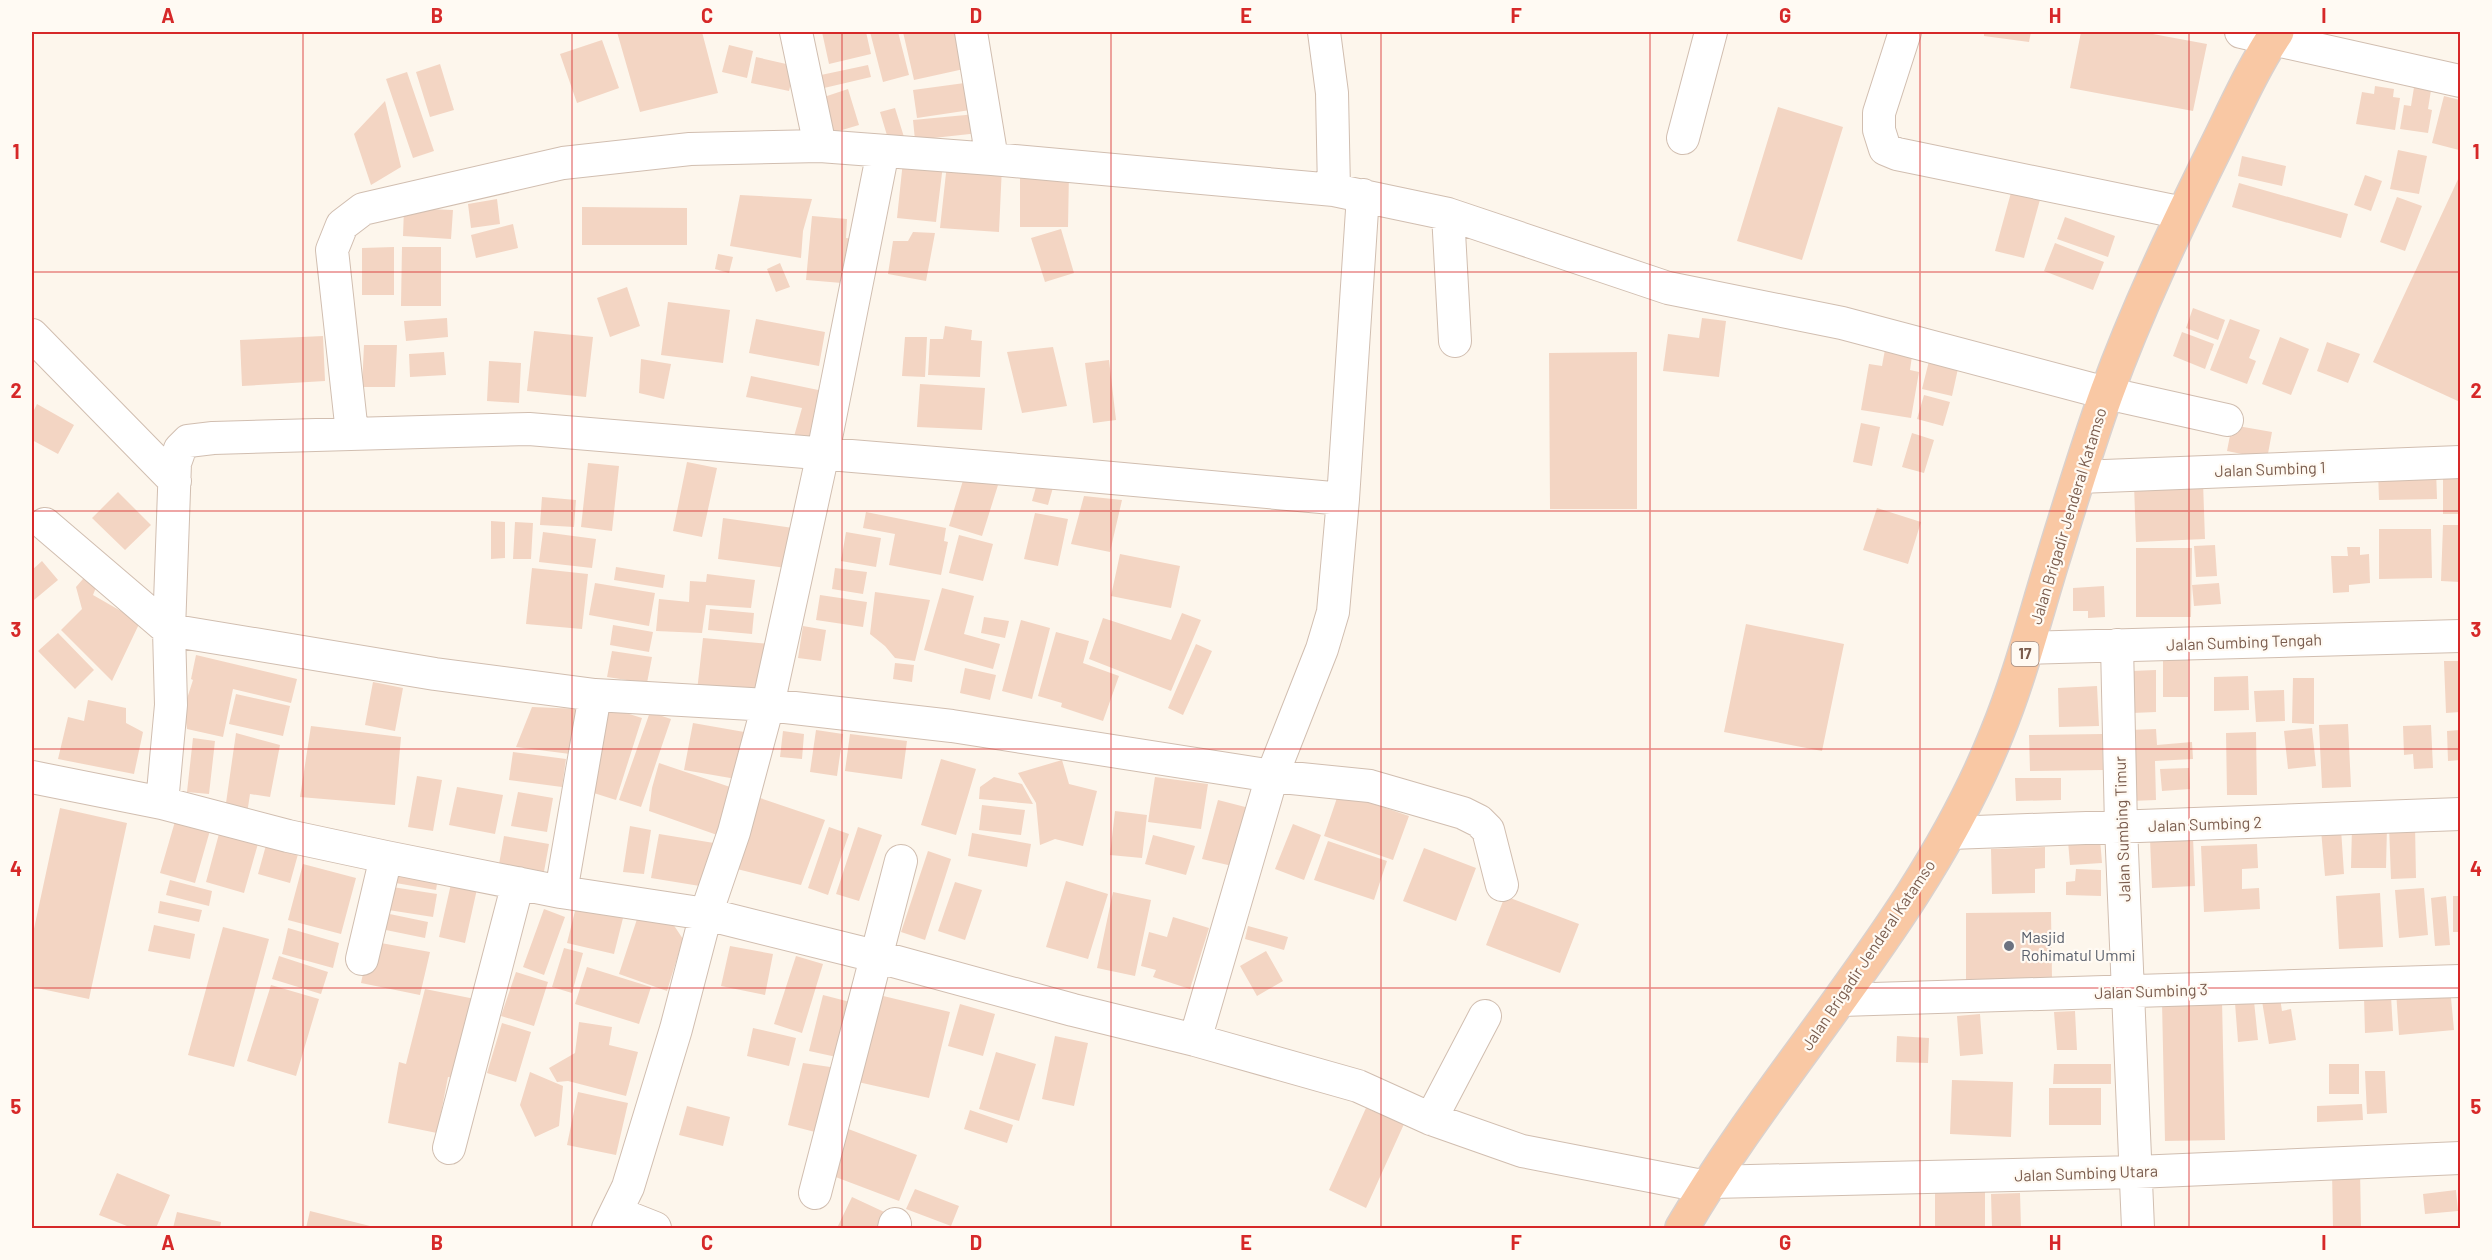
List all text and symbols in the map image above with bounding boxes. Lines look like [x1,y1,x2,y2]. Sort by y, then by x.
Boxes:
text: A [161,3,175,27]
text: B [431,3,443,27]
text: C [701,3,713,27]
text: D [970,3,982,27]
text: E [1240,3,1252,27]
text: F [1510,3,1522,27]
text: G [1779,3,1791,27]
text: H [2049,3,2061,27]
text: I [2321,3,2327,27]
text: 1 [12,139,20,163]
text: 1 [2472,139,2480,163]
text: 2 [10,378,22,402]
text: 2 [2470,378,2482,402]
street label: Jalan Brigadir Jenderal Katamso [2025,405,2110,626]
street label: Jalan Sumbing 1 [2214,457,2326,480]
text: 3 [11,617,21,641]
text: 3 [2471,617,2481,641]
street label: Jalan Sumbing Tengah [2166,629,2322,654]
road number: 17 [2012,642,2038,666]
street label: Jalan Sumbing Timur [2109,756,2134,902]
street label: Jalan Sumbing 2 [2148,812,2262,835]
text: 4 [10,856,22,880]
street label: Jalan Brigadir Jenderal Katamso [1797,856,1939,1054]
text: 4 [2470,856,2482,880]
place label: Masjid Rohimatul Ummi [2021,927,2136,964]
marker: Masjid Rohimatul Ummi [2002,939,2016,953]
street label: Jalan Sumbing 3 [2094,979,2208,1002]
text: 5 [11,1094,22,1118]
text: 5 [2471,1094,2482,1118]
street label: Jalan Sumbing Utara [2014,1160,2158,1185]
text: A [161,1230,175,1254]
text: B [431,1230,443,1254]
text: C [701,1230,713,1254]
text: D [970,1230,982,1254]
text: E [1240,1230,1252,1254]
text: F [1510,1230,1522,1254]
text: G [1779,1230,1791,1254]
text: H [2049,1230,2061,1254]
text: I [2321,1230,2327,1254]

